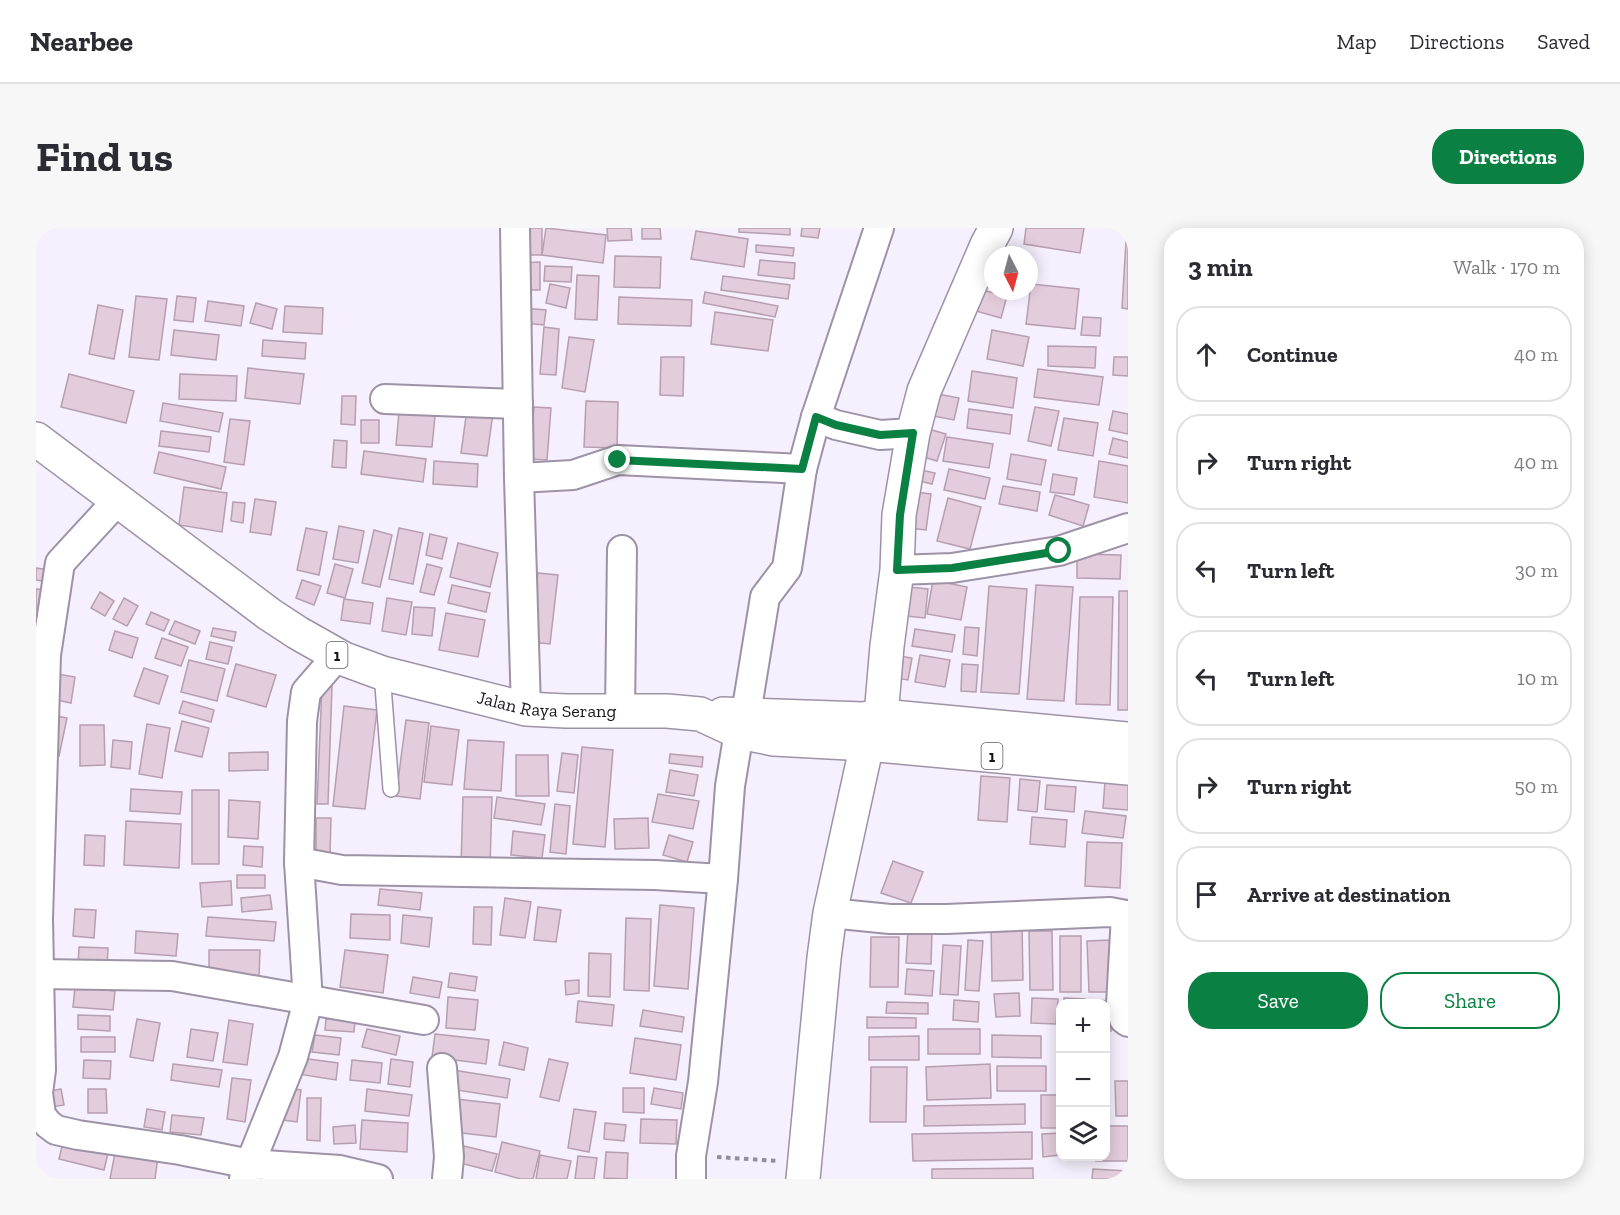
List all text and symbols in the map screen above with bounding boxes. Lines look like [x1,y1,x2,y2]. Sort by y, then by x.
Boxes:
text: Nearbee [30,25,133,58]
text: Map [1337,29,1377,54]
text: Directions [1410,29,1504,54]
text: Saved [1537,29,1590,54]
button: Directions [1432,129,1584,184]
text: Find us [36,131,173,182]
north arrow [984,246,1038,300]
text: 3 min [1188,251,1253,283]
text: Walk · 170 m [1453,255,1560,279]
icon: ahead [1190,338,1223,371]
text: Continue [1247,341,1338,368]
text: 40 m [1514,342,1558,366]
route end [604,446,630,472]
icon: right [1190,446,1223,479]
text: Turn right [1247,449,1351,476]
text: 40 m [1514,450,1558,474]
route start [1045,537,1071,563]
icon: left [1190,554,1223,587]
text: Turn left [1247,557,1334,584]
text: 30 m [1515,558,1558,582]
road number: 1 [326,642,348,668]
icon: left [1190,662,1223,695]
text: Turn left [1247,665,1334,692]
text: 10 m [1517,666,1558,690]
street label: Jalan Raya Serang [475,686,616,722]
road number: 1 [982,743,1002,769]
icon: right [1190,770,1223,803]
text: Turn right [1247,773,1351,800]
text: 50 m [1514,774,1558,798]
icon: arrive [1190,878,1223,911]
text: Arrive at destination [1247,881,1450,908]
button: Save [1188,972,1368,1029]
button: Share [1380,972,1560,1029]
map controls [1056,999,1110,1161]
button: + [1056,999,1110,1053]
button: − [1056,1053,1110,1107]
button: layers [1056,1107,1110,1161]

